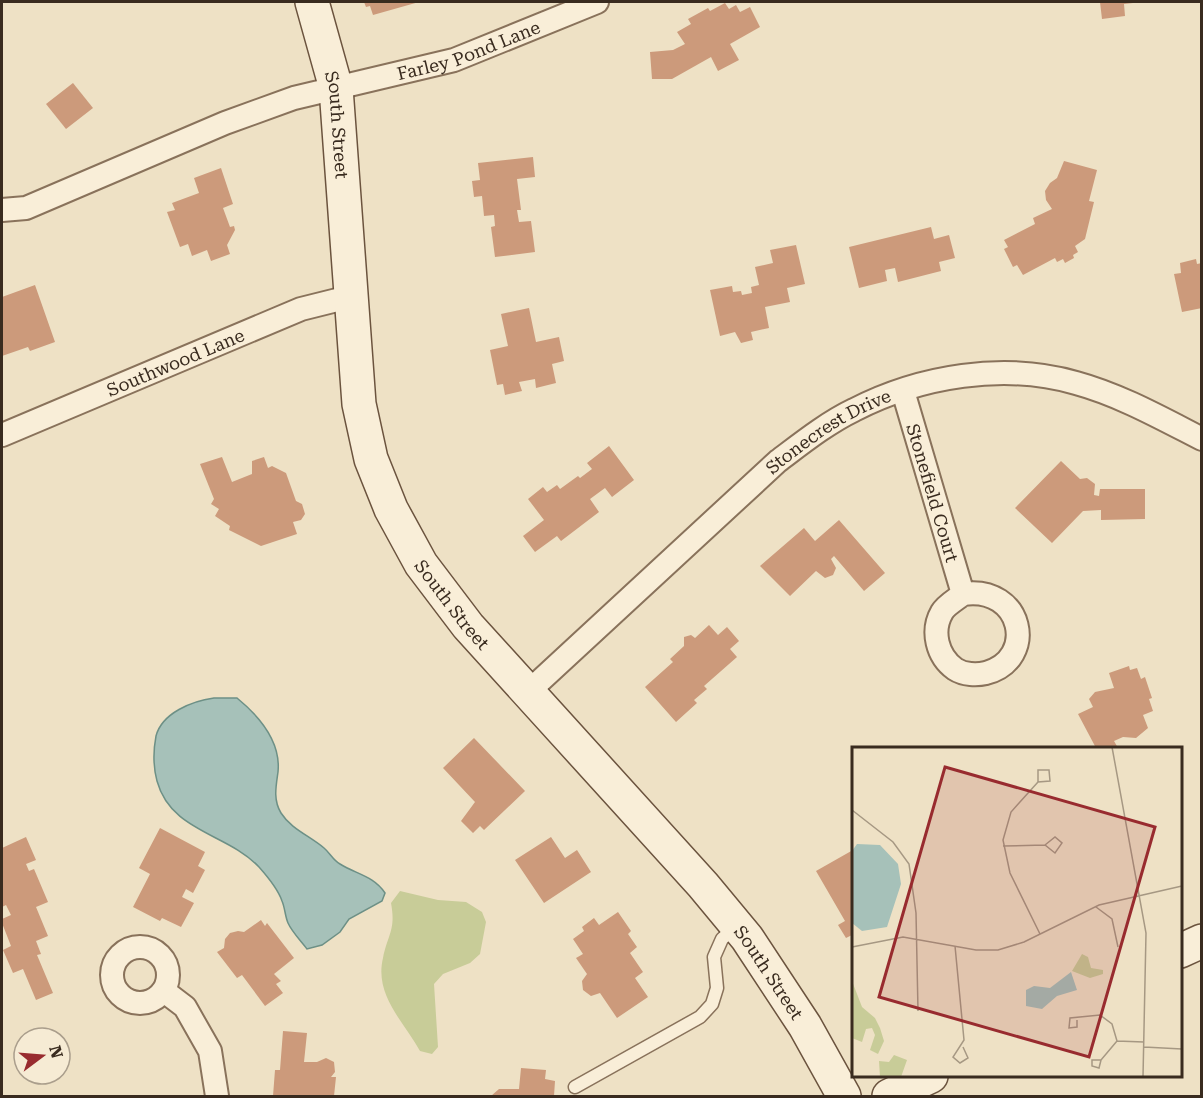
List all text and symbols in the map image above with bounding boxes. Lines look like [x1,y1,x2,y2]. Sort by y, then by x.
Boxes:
street label: Farley Pond Lane [395,16,543,84]
street label: South Street [321,68,353,180]
street label: Southwood Lane [103,324,247,400]
street label: Stonecrest Drive [761,384,894,478]
street label: Stonefield Court [903,421,964,565]
street label: South Street [411,555,494,654]
inset map [852,747,1182,1077]
street label: South Street [730,921,808,1023]
north arrow [12,1026,72,1086]
text: N [45,1043,67,1061]

